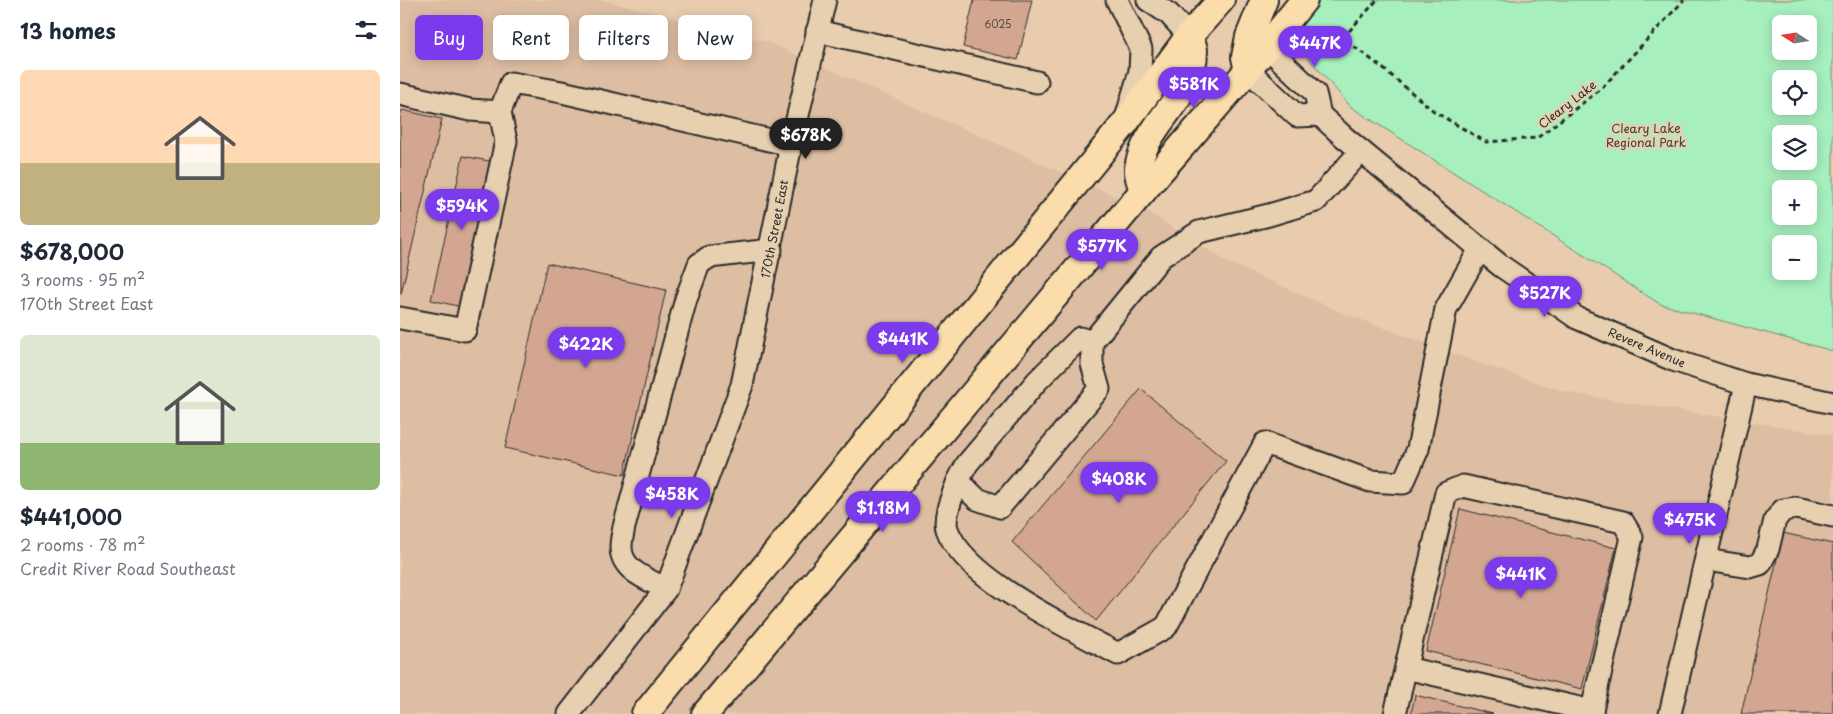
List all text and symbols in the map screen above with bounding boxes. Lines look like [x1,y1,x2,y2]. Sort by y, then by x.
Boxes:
text: 13 homes [20,14,116,46]
chip: Buy [415,15,483,60]
chip: Rent [493,15,569,60]
chip: Filters [579,15,668,60]
chip: New [678,15,752,60]
north arrow [1772,15,1818,60]
map controls [1772,15,1817,280]
icon: filters [352,16,380,44]
house number: 6025 [985,16,1011,31]
pin: $447K [1280,26,1350,68]
text: $447K [1289,30,1341,54]
pin: $581K [1159,66,1229,109]
button: locate [1772,70,1817,115]
text: $581K [1169,71,1219,95]
street label: Cleary Lake [1534,76,1600,132]
icon: home [155,103,245,193]
pin: $678K [771,118,841,160]
park label: Cleary Lake Regional Park [1606,119,1686,151]
text: $678K [780,122,832,146]
button: layers [1772,125,1817,170]
street label: 170th Street East [756,178,792,280]
button: + [1772,180,1817,225]
pin: $594K [427,188,497,231]
text: $594K [436,193,488,217]
pin: $577K [1067,228,1137,271]
text: $577K [1077,233,1127,257]
text: $678,000 [20,235,124,267]
button: − [1772,235,1817,280]
text: 3 rooms · 95 m² [20,267,145,291]
pin: $527K [1510,276,1580,318]
text: $527K [1519,280,1571,304]
text: 170th Street East [20,291,153,315]
pin: $441K [868,322,938,364]
street label: Revere Avenue [1606,323,1689,371]
pin: $422K [551,326,621,369]
text: $441K [878,326,928,350]
text: $422K [559,331,613,355]
icon: home [155,368,245,458]
pin: $408K [1084,462,1154,504]
text: $408K [1092,466,1146,490]
pin: $458K [637,476,707,519]
text: $458K [645,481,699,505]
pin: $1.18M [842,490,924,533]
text: $1.18M [856,495,910,519]
text: $441,000 [20,500,122,532]
pin: $475K [1655,502,1725,545]
text: $475K [1664,507,1716,531]
text: 2 rooms · 78 m² [20,532,146,556]
text: Credit River Road Southeast [20,556,236,580]
pin: $441K [1486,556,1556,599]
text: $441K [1496,561,1546,585]

